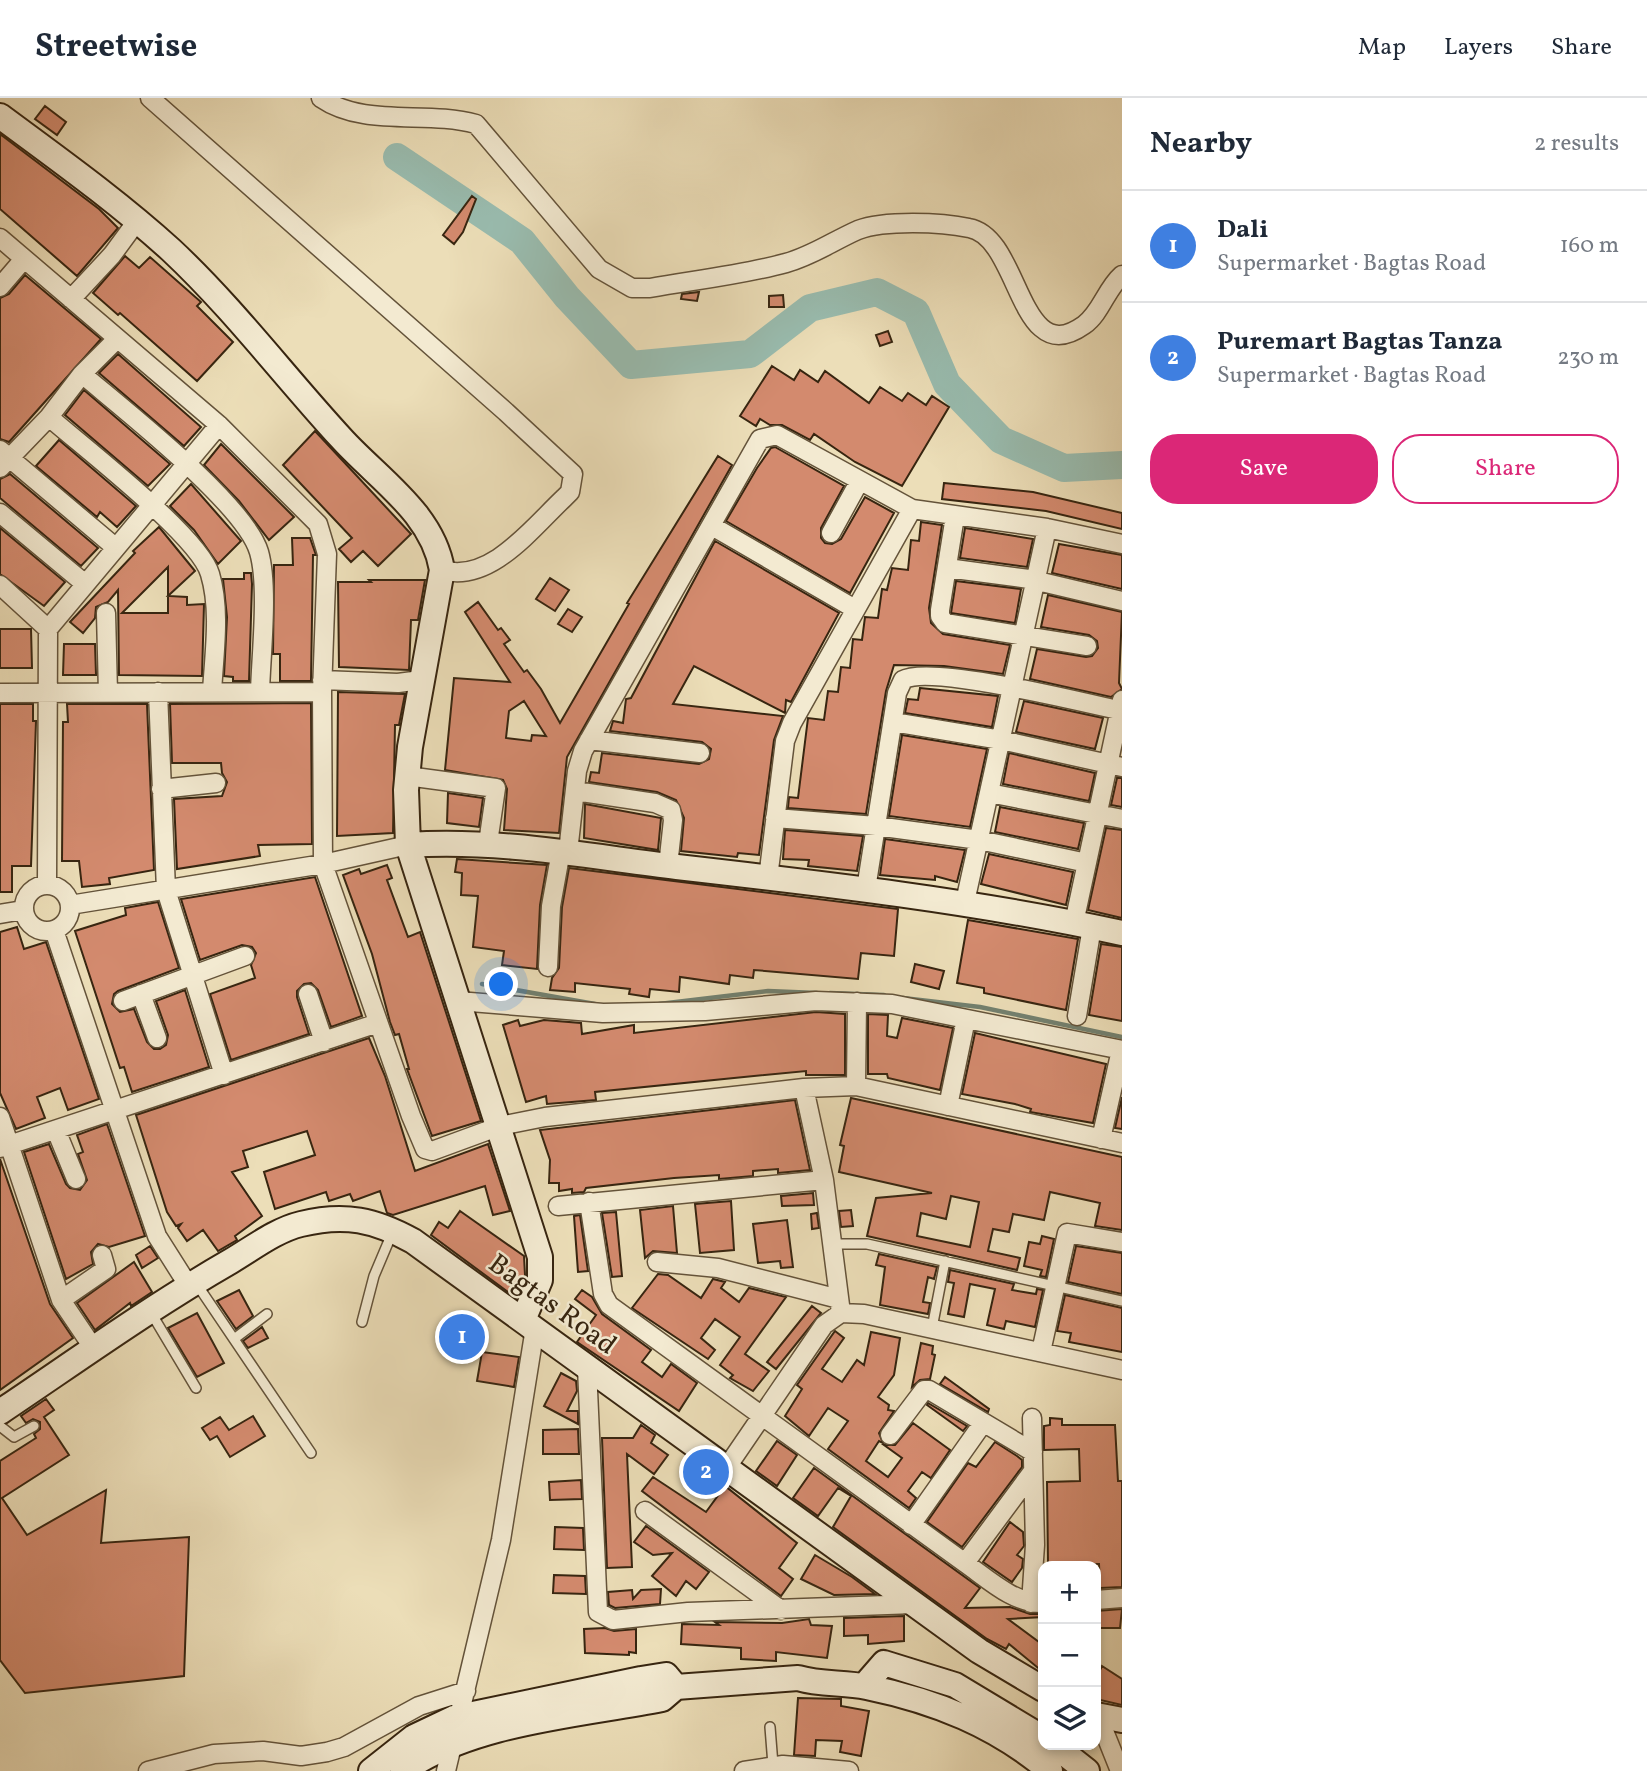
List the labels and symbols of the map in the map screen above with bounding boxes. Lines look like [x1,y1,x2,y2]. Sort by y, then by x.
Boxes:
your location [484,967,518,1001]
street label: Bagtas Road [480,1245,624,1365]
pin: 1 [439,1311,485,1363]
pin: 2 [683,1446,729,1498]

